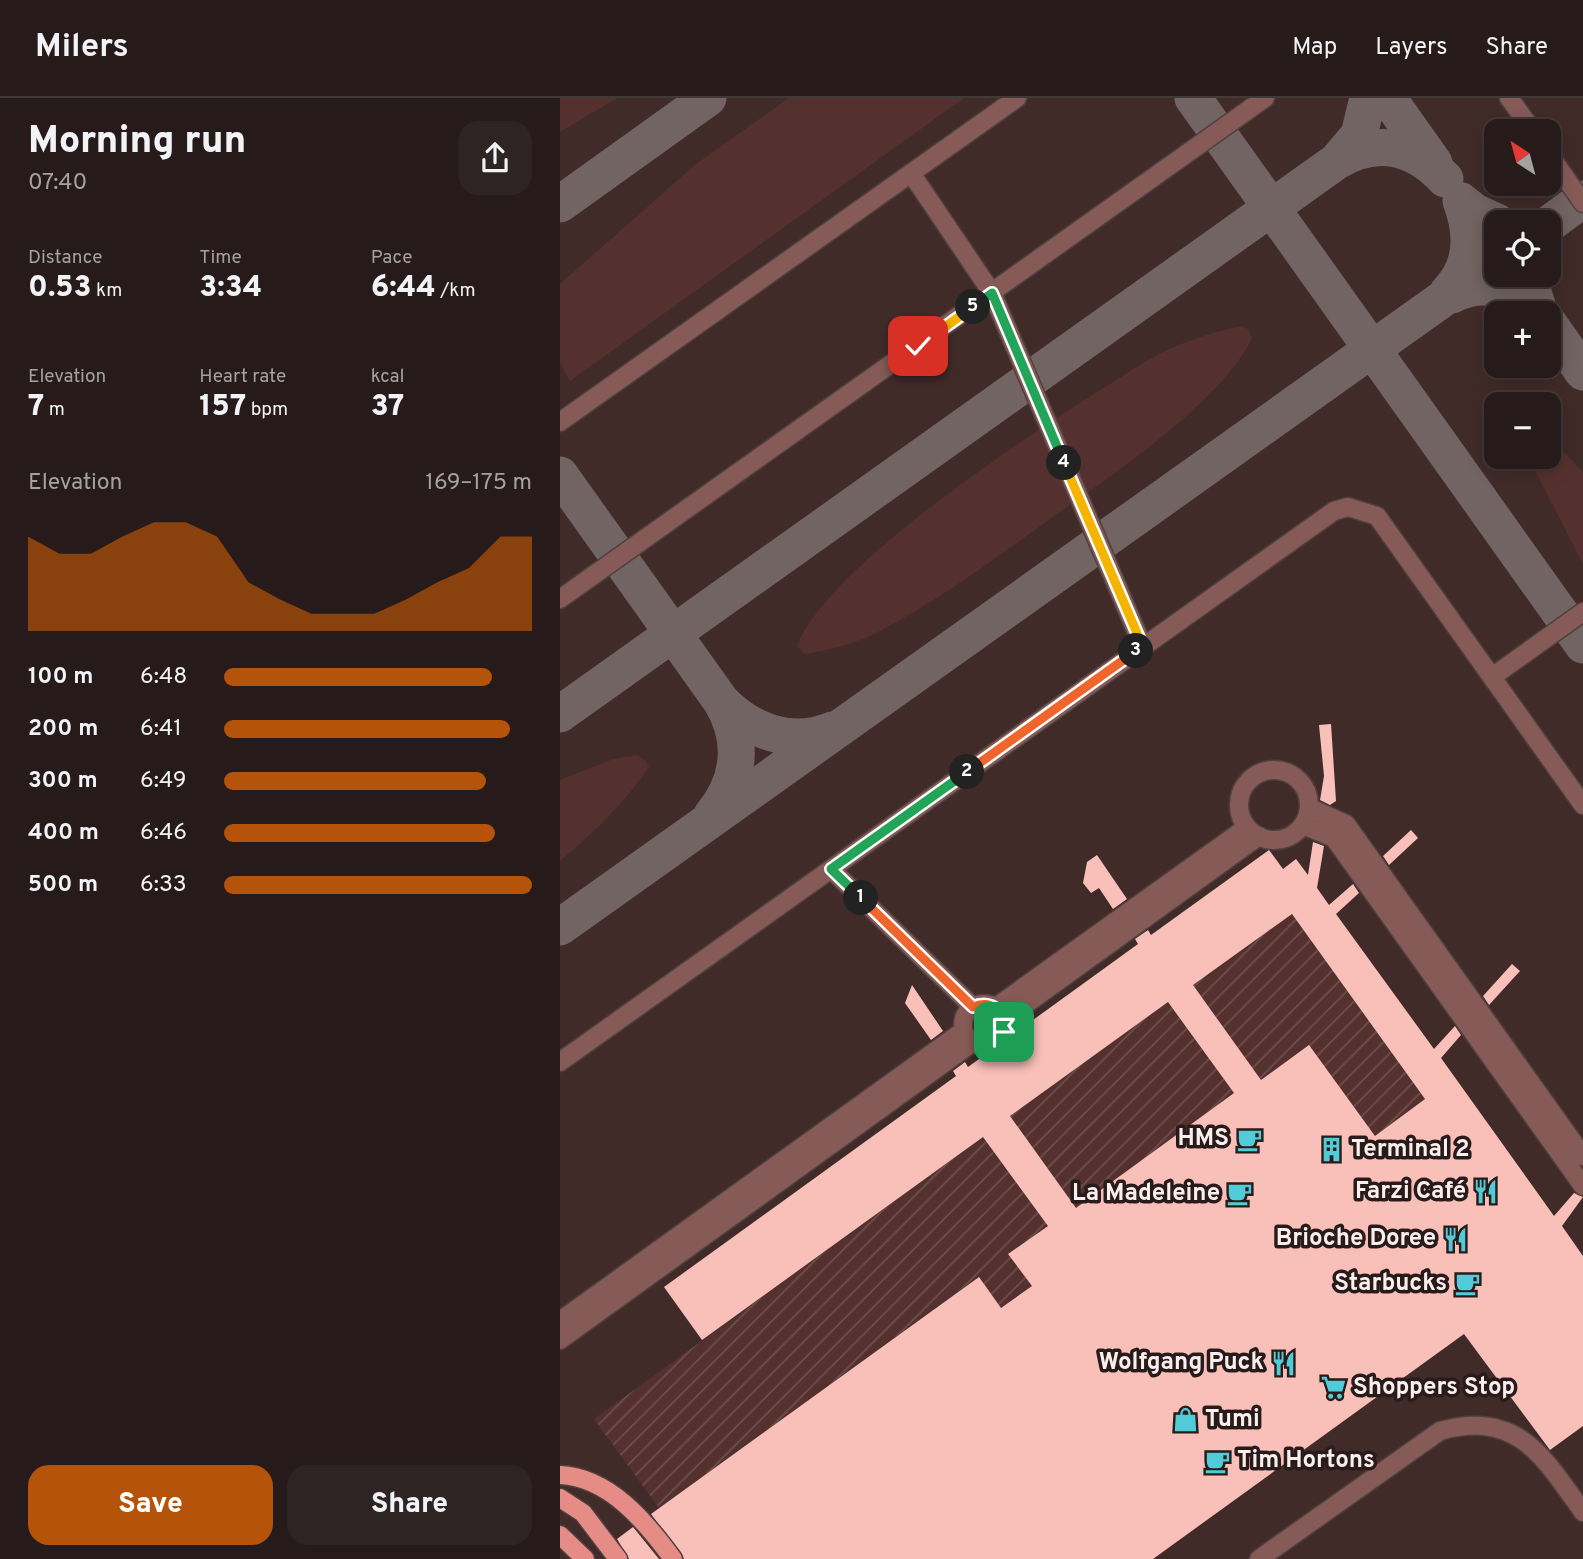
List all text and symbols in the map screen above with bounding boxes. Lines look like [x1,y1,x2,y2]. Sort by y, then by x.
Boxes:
text: Milers [35,27,129,69]
text: Map [1292,33,1337,63]
text: Layers [1375,33,1447,63]
text: Share [1485,33,1548,63]
text: Morning run [28,118,246,167]
north arrow [1484,119,1561,196]
map controls [1484,119,1561,469]
button: share [458,121,532,195]
text: 07:40 [28,169,87,198]
button: locate [1484,210,1561,287]
text: Distance [28,246,103,270]
text: Time [199,246,242,270]
text: Pace [371,246,412,270]
text: 0.53 [28,270,92,307]
text: 3:34 [199,270,262,307]
text: 6:44 [371,270,436,307]
text: km [92,279,122,303]
text: /km [436,279,476,303]
pin: 5 [956,290,990,325]
text: 5 [967,294,978,318]
button: + [1484,301,1561,378]
pin [888,316,948,376]
icon: check [899,327,937,365]
text: Elevation [28,365,106,389]
text: Heart rate [199,365,286,389]
text: kcal [371,365,404,389]
text: 7 [28,389,44,426]
text: 157 [199,389,246,426]
text: 37 [371,389,404,426]
button: − [1484,392,1561,469]
text: m [44,398,65,422]
text: bpm [246,398,288,422]
pin: 4 [1046,446,1082,480]
text: 4 [1057,450,1070,474]
text: Elevation [28,469,123,498]
text: 169–175 m [425,469,532,498]
pin: 3 [1118,634,1154,668]
text: 3 [1130,638,1141,662]
text: 100 m [28,663,93,692]
text: 6:48 [140,663,187,692]
text: 200 m [28,715,98,744]
text: 6:41 [140,715,182,744]
pin: 2 [950,754,984,790]
text: 2 [961,759,972,783]
text: 300 m [28,767,98,796]
text: 6:49 [140,767,187,796]
text: 400 m [28,819,99,848]
text: 6:46 [140,819,187,848]
text: 500 m [28,871,98,900]
text: 6:33 [140,871,187,900]
pin: 1 [844,880,878,916]
text: 1 [857,885,864,909]
pin [974,1002,1034,1062]
icon: arrive [985,1013,1023,1051]
place label: HMS [1178,1124,1229,1154]
cafe icon: HMS [1235,1125,1263,1153]
place label: Terminal 2 [1351,1135,1470,1165]
building icon: Terminal 2 [1317,1136,1345,1164]
place label: Farzi Café [1355,1177,1466,1207]
restaurant icon: Farzi Café [1472,1178,1500,1206]
place label: La Madeleine [1072,1179,1220,1209]
cafe icon: La Madeleine [1226,1180,1254,1208]
place label: Brioche Doree [1276,1224,1436,1254]
restaurant icon: Brioche Doree [1442,1225,1470,1253]
place label: Starbucks [1334,1269,1447,1299]
cafe icon: Starbucks [1453,1270,1481,1298]
place label: Wolfgang Puck [1099,1348,1264,1378]
restaurant icon: Wolfgang Puck [1270,1349,1298,1377]
place label: Shoppers Stop [1353,1373,1515,1403]
supermarket icon: Shoppers Stop [1319,1374,1347,1402]
place label: Tumi [1205,1405,1260,1435]
shop icon: Tumi [1171,1406,1199,1434]
place label: Tim Hortons [1237,1446,1375,1476]
cafe icon: Tim Hortons [1203,1447,1231,1475]
button: Save [28,1465,273,1545]
button: Share [287,1465,532,1545]

